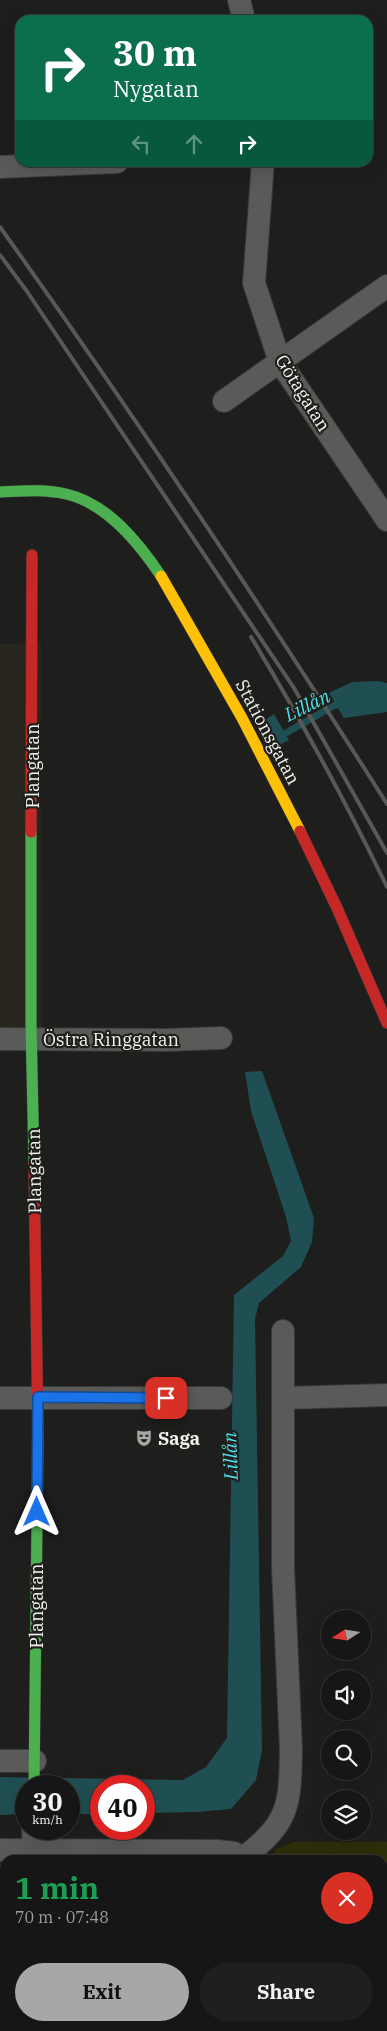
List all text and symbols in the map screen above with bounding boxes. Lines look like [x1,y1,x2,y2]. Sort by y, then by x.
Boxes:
text: 30 m [113,30,197,76]
icon: right [30,35,95,100]
text: Nygatan [113,74,199,103]
icon: left [127,130,155,158]
icon: ahead [180,130,208,158]
icon: right [233,130,261,158]
street label: Götagatan [270,350,336,436]
street label: Stationsgatan [231,675,305,789]
water label: Lillån [279,684,334,727]
street label: Plangatan [21,723,44,809]
street label: Östra Ringgatan [43,1028,179,1051]
street label: Plangatan [22,1128,46,1214]
pin [145,1377,187,1419]
icon: arrive [152,1384,180,1412]
place label: Saga [158,1427,200,1450]
theatre icon: Saga [134,1428,154,1448]
water label: Lillån [217,1431,243,1481]
position arrow [10,1485,62,1537]
street label: Plangatan [25,1563,48,1649]
north arrow [321,1610,371,1660]
map controls [321,1610,371,1840]
button: sound [321,1670,371,1720]
button: search [321,1730,371,1780]
speed limit sign: 40 [90,1775,155,1840]
text: 30 [32,1785,63,1818]
button: layers [321,1790,371,1840]
text: km/h [32,1812,63,1827]
text: 1 min [15,1868,99,1907]
button: close [321,1872,373,1924]
text: 70 m · 07:48 [15,1907,109,1927]
button: Exit [15,1963,189,2021]
button: Share [199,1963,373,2021]

